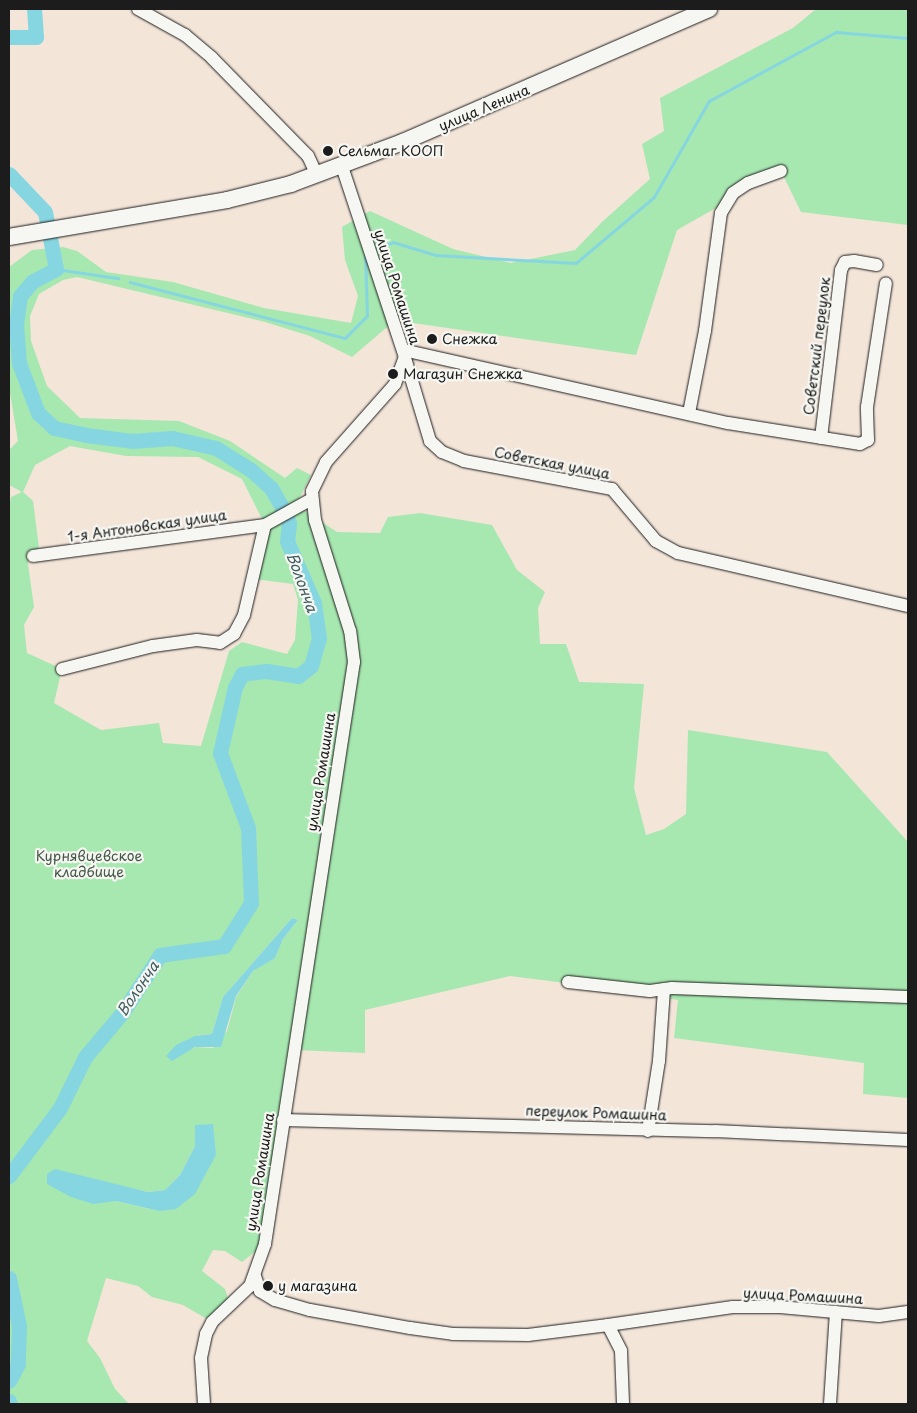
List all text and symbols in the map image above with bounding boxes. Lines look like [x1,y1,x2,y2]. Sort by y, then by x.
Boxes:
street label: улица Ленина [436,81,532,135]
place label: Сельмаг КООП [338,143,444,159]
marker: Сельмаг КООП [322,145,334,157]
street label: улица Ромашина [370,227,424,347]
street label: Советский переулок [800,276,834,416]
place label: Снежка [442,331,497,347]
marker: Снежка [426,333,438,345]
place label: Магазин Снежка [403,366,523,382]
marker: Магазин Снежка [387,368,399,380]
street label: Советская улица [492,443,612,483]
street label: 1-я Антоновская улица [66,506,228,546]
water label: Волонча [284,550,322,614]
street label: улица Ромашина [303,711,339,833]
park label: Курнявцевское кладбище [36,848,142,880]
water label: Волонча [112,957,162,1019]
street label: переулок Ромашина [525,1102,667,1124]
street label: улица Ромашина [242,1111,278,1233]
place label: у магазина [278,1278,357,1294]
marker: у магазина [262,1280,274,1292]
street label: улица Ромашина [742,1284,864,1308]

